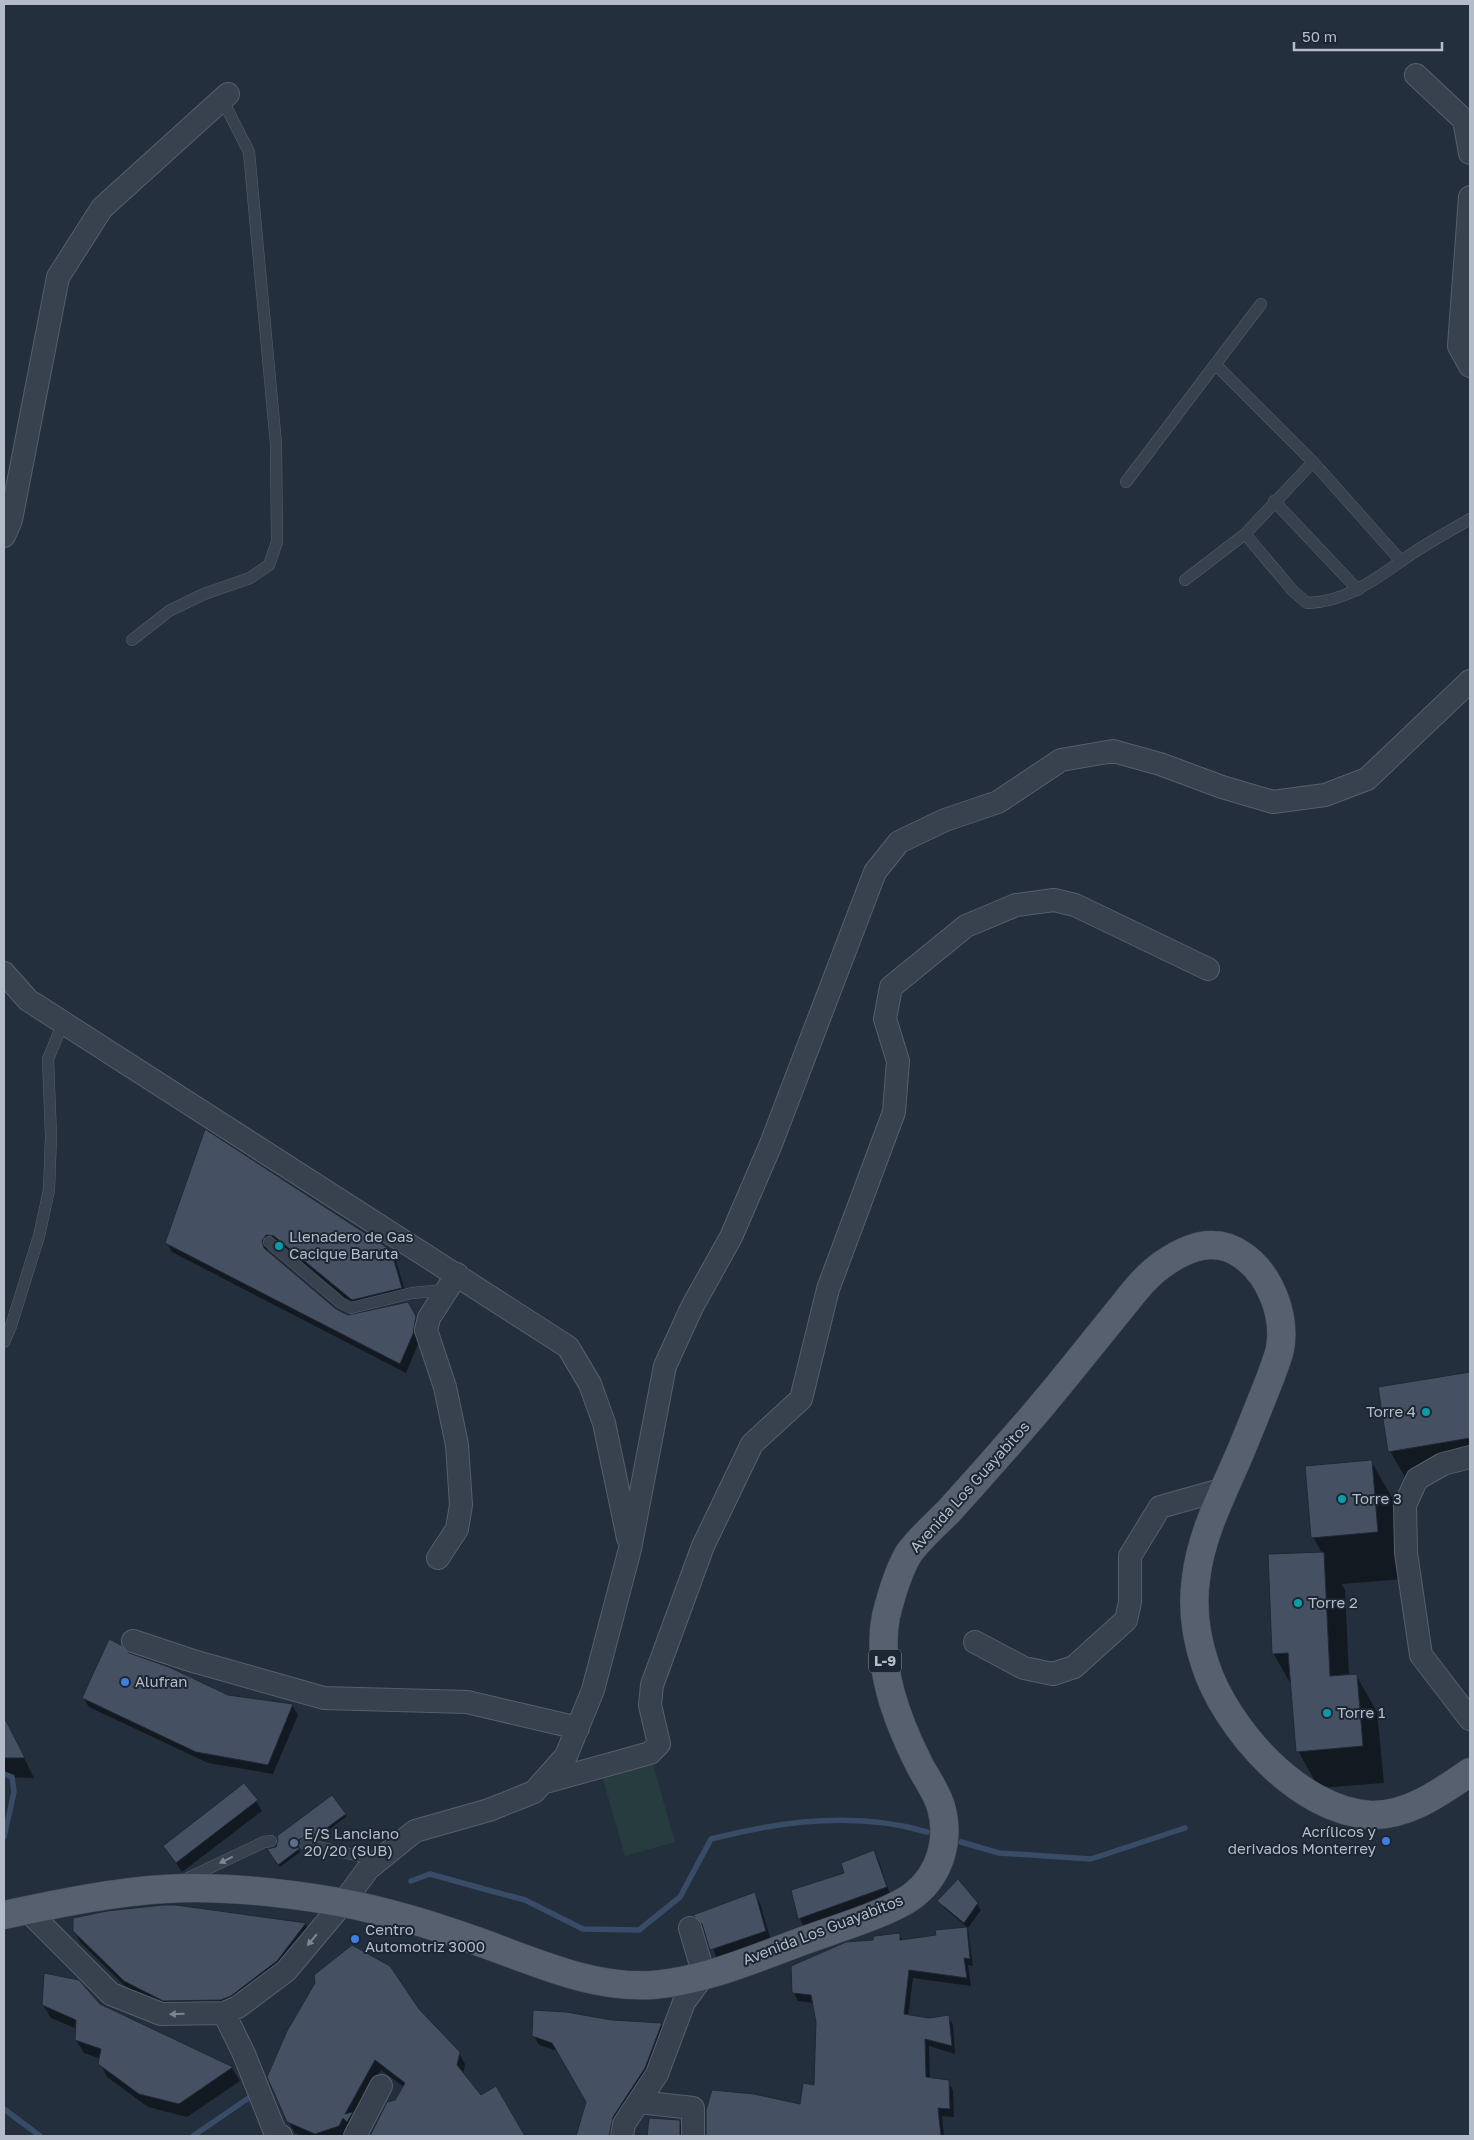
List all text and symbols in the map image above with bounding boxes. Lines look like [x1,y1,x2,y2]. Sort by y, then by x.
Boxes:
scale bar [1294,20,1442,52]
text: 50 m [1302,27,1337,45]
place label: Llenadero de Gas Cacique Baruta [289,1227,414,1262]
marker: Llenadero de Gas Cacique Baruta [273,1240,285,1252]
place label: Torre 4 [1366,1402,1416,1420]
marker: Torre 4 [1420,1406,1432,1418]
street label: Avenida Los Guayabitos [906,1417,1033,1556]
place label: Torre 3 [1352,1489,1402,1507]
marker: Torre 3 [1336,1493,1348,1505]
place label: Torre 2 [1308,1593,1358,1611]
marker: Torre 2 [1292,1597,1304,1609]
road number: L-9 [869,1650,901,1672]
place label: Alufran [135,1672,188,1690]
marker: Alufran [119,1676,131,1688]
place label: Torre 1 [1337,1703,1385,1721]
marker: Torre 1 [1321,1707,1333,1719]
place label: Acrílicos y derivados Monterrey [1228,1822,1377,1857]
place label: E/S Lanciano 20/20 (SUB) [304,1824,399,1859]
marker: Acrílicos y derivados Monterrey [1380,1835,1392,1847]
marker: E/S Lanciano 20/20 (SUB) [288,1837,300,1849]
one-way arrow [219,1856,233,1864]
street label: Avenida Los Guayabitos [740,1890,905,1968]
place label: Centro Automotriz 3000 [365,1920,485,1955]
marker: Centro Automotriz 3000 [349,1933,361,1945]
one-way arrow [306,1934,318,1946]
one-way arrow [169,2010,185,2018]

